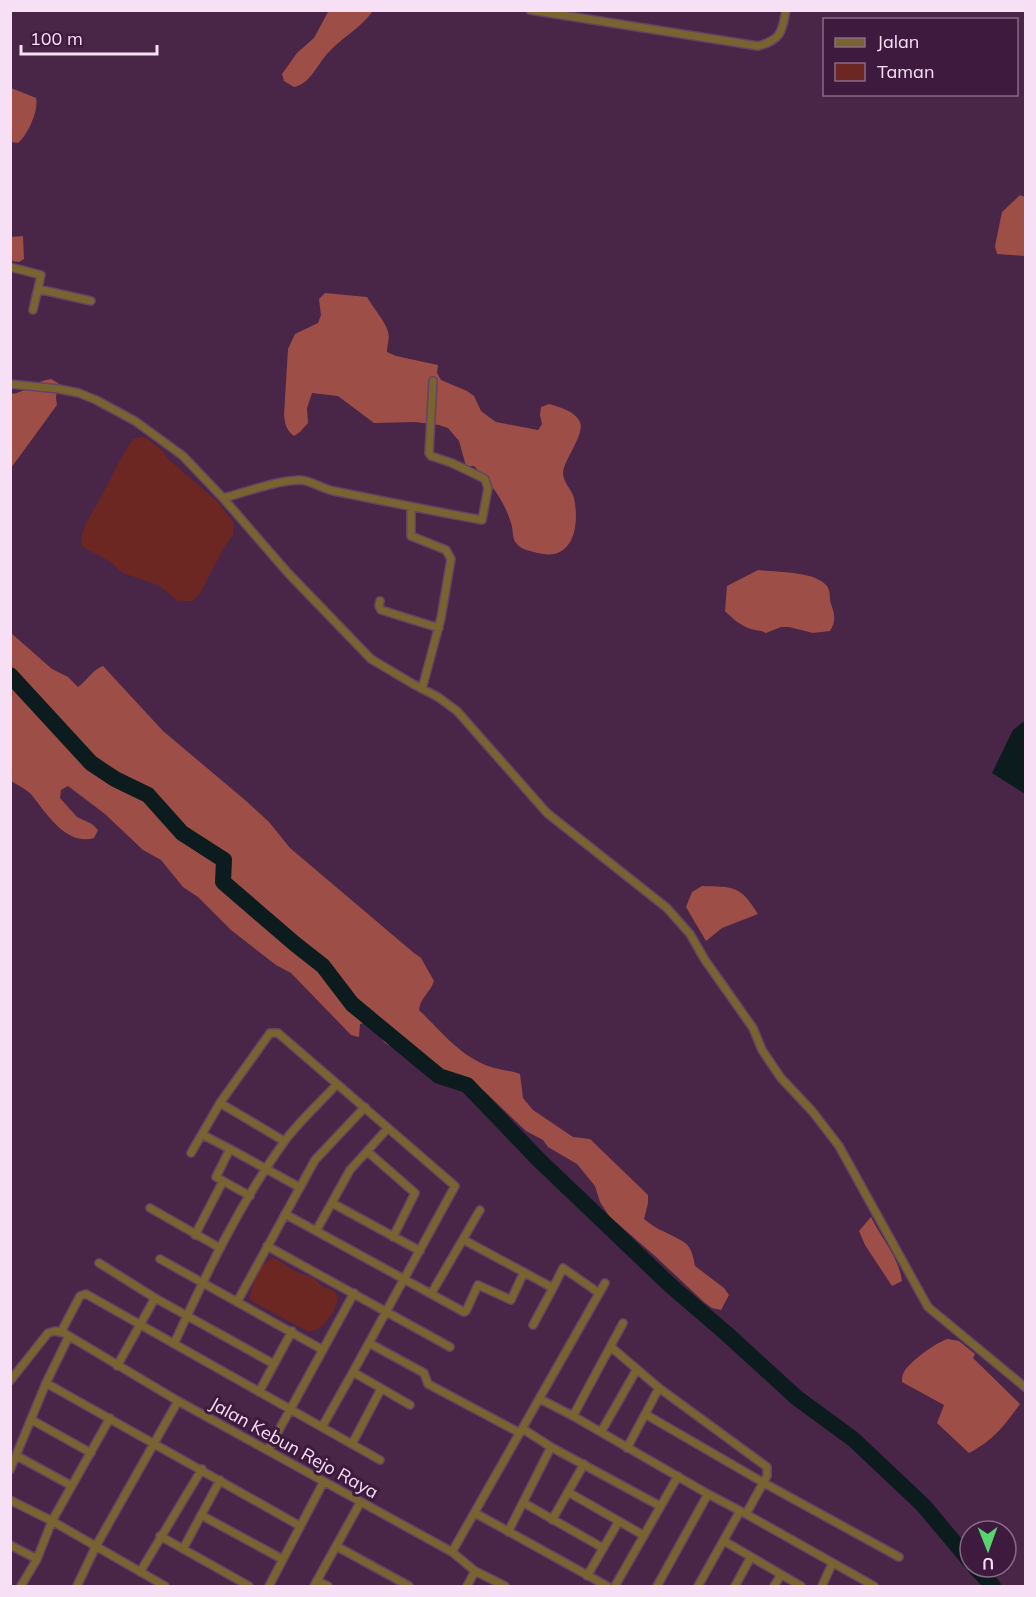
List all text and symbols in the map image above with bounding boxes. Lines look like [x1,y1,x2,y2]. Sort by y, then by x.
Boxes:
scale bar [21,18,158,56]
legend [823,18,1018,96]
text: 100 m [30,27,83,50]
text: Jalan [877,30,919,53]
text: Taman [877,60,934,83]
street label: Jalan Kebun Rejo Raya [206,1392,383,1503]
north arrow [958,1519,1018,1579]
text: U [982,1554,994,1574]

